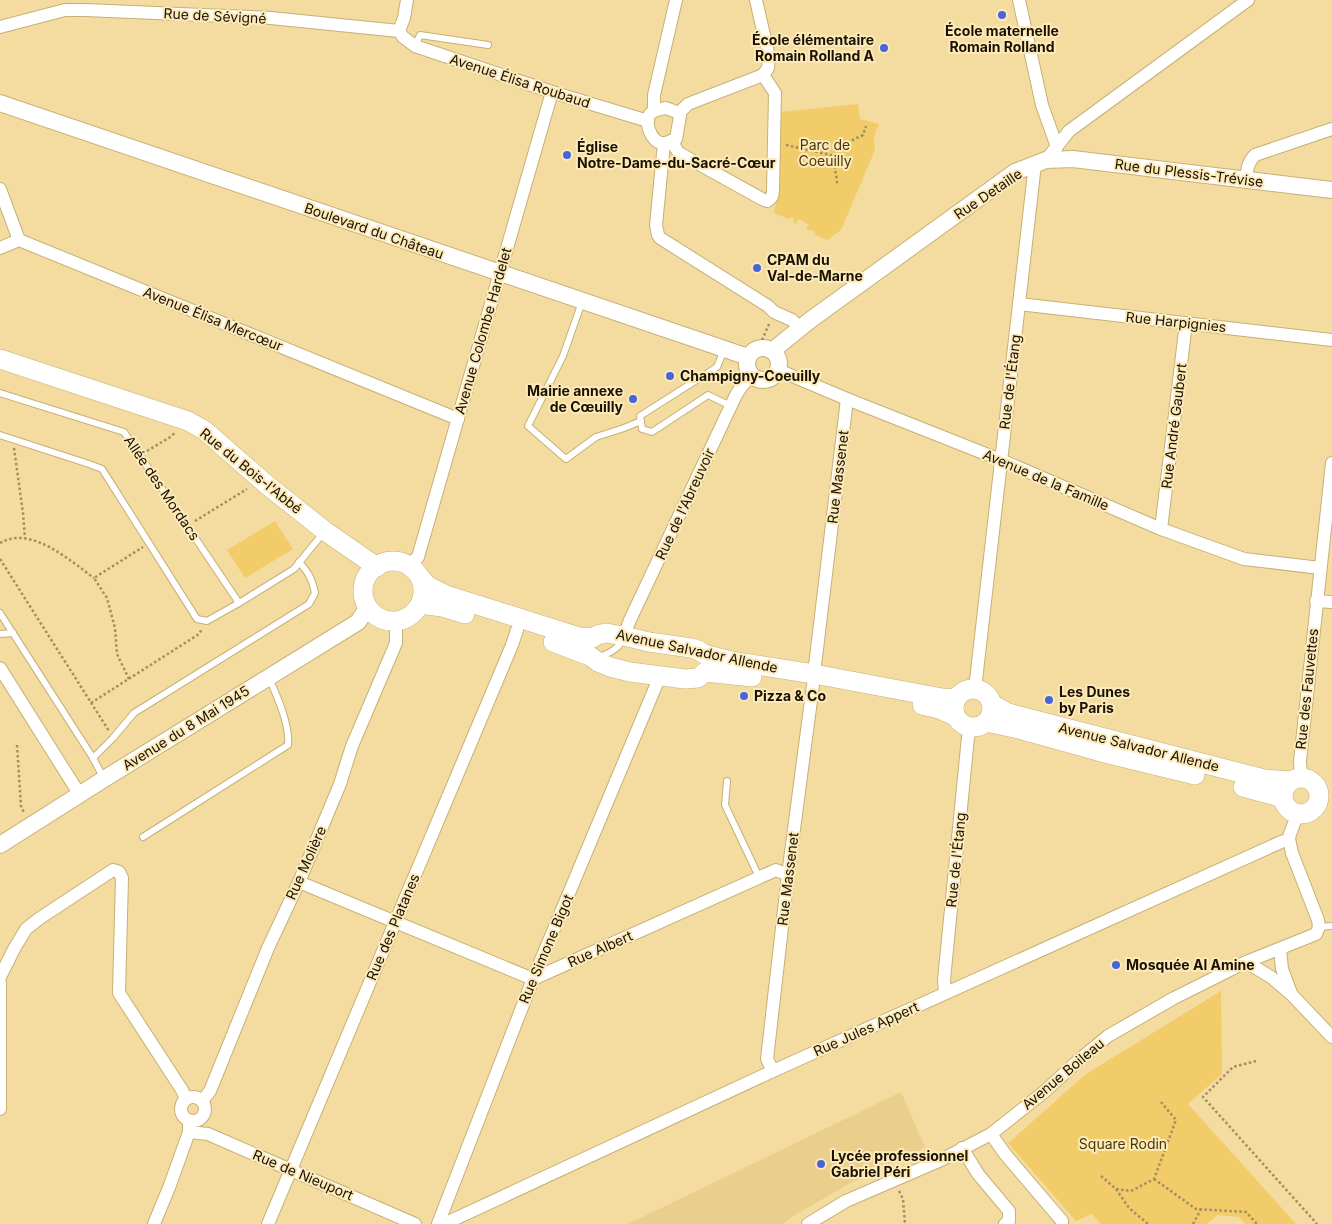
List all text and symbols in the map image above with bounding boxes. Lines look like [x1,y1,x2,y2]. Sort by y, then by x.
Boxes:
street label: Rue de Sévigné [163,4,267,27]
marker: École maternelle Romain Rolland [996,9,1008,21]
place label: École maternelle Romain Rolland [945,21,1059,55]
place label: École élémentaire Romain Rolland A [752,30,875,64]
marker: École élémentaire Romain Rolland A [878,42,890,54]
street label: Avenue Élisa Roubaud [448,50,592,111]
park label: Parc de Coeuilly [798,136,852,169]
place label: Église Notre-Dame-du-Sacré-Cœur [577,137,776,171]
marker: Église Notre-Dame-du-Sacré-Cœur [561,149,573,161]
street label: Rue du Plessis-Trévise [1114,155,1264,190]
street label: Rue Detaille [950,165,1025,223]
street label: Boulevard du Château [302,199,446,262]
street label: Avenue Colombe Hardelet [451,245,515,416]
place label: CPAM du Val-de-Marne [767,251,863,284]
marker: CPAM du Val-de-Marne [751,262,763,274]
street label: Avenue Élisa Mercœur [141,283,285,354]
street label: Rue Harpignies [1125,308,1227,335]
street label: Rue de l'Étang [995,334,1024,430]
street label: Rue André Gaubert [1157,362,1190,490]
place label: Champigny-Coeuilly [680,367,821,384]
marker: Champigny-Coeuilly [664,370,676,382]
place label: Mairie annexe de Cœuilly [527,382,624,415]
marker: Mairie annexe de Cœuilly [627,393,639,405]
street label: Rue du Bois-l'Abbé [197,424,306,517]
street label: Rue Massenet [823,429,852,525]
street label: Allée des Mordacs [121,432,204,543]
street label: Rue de l'Abreuvoir [651,445,718,562]
street label: Avenue de la Famille [981,445,1112,514]
street label: Avenue Salvador Allende [615,625,780,676]
street label: Rue des Fauvettes [1292,628,1321,750]
street label: Avenue du 8 Mai 1945 [119,682,252,774]
place label: Les Dunes by Paris [1059,683,1130,716]
place label: Pizza & Co [754,687,826,704]
marker: Pizza & Co [738,690,750,702]
marker: Les Dunes by Paris [1043,694,1055,706]
street label: Avenue Salvador Allende [1057,718,1221,775]
street label: Rue de l'Étang [942,812,969,908]
street label: Rue Molière [282,823,329,902]
street label: Rue Massenet [773,831,802,927]
street label: Rue des Platanes [362,871,423,983]
street label: Rue Simone Bigot [515,891,576,1006]
street label: Rue Albert [565,927,635,970]
place label: Mosquée Al Amine [1126,956,1255,973]
marker: Mosquée Al Amine [1110,959,1122,971]
street label: Rue Jules Appert [810,998,922,1059]
street label: Avenue Boileau [1018,1034,1107,1113]
park label: Square Rodin [1079,1135,1167,1152]
street label: Rue de Nieuport [250,1146,356,1204]
place label: Lycée professionnel Gabriel Péri [831,1147,968,1180]
marker: Lycée professionnel Gabriel Péri [815,1158,827,1170]

